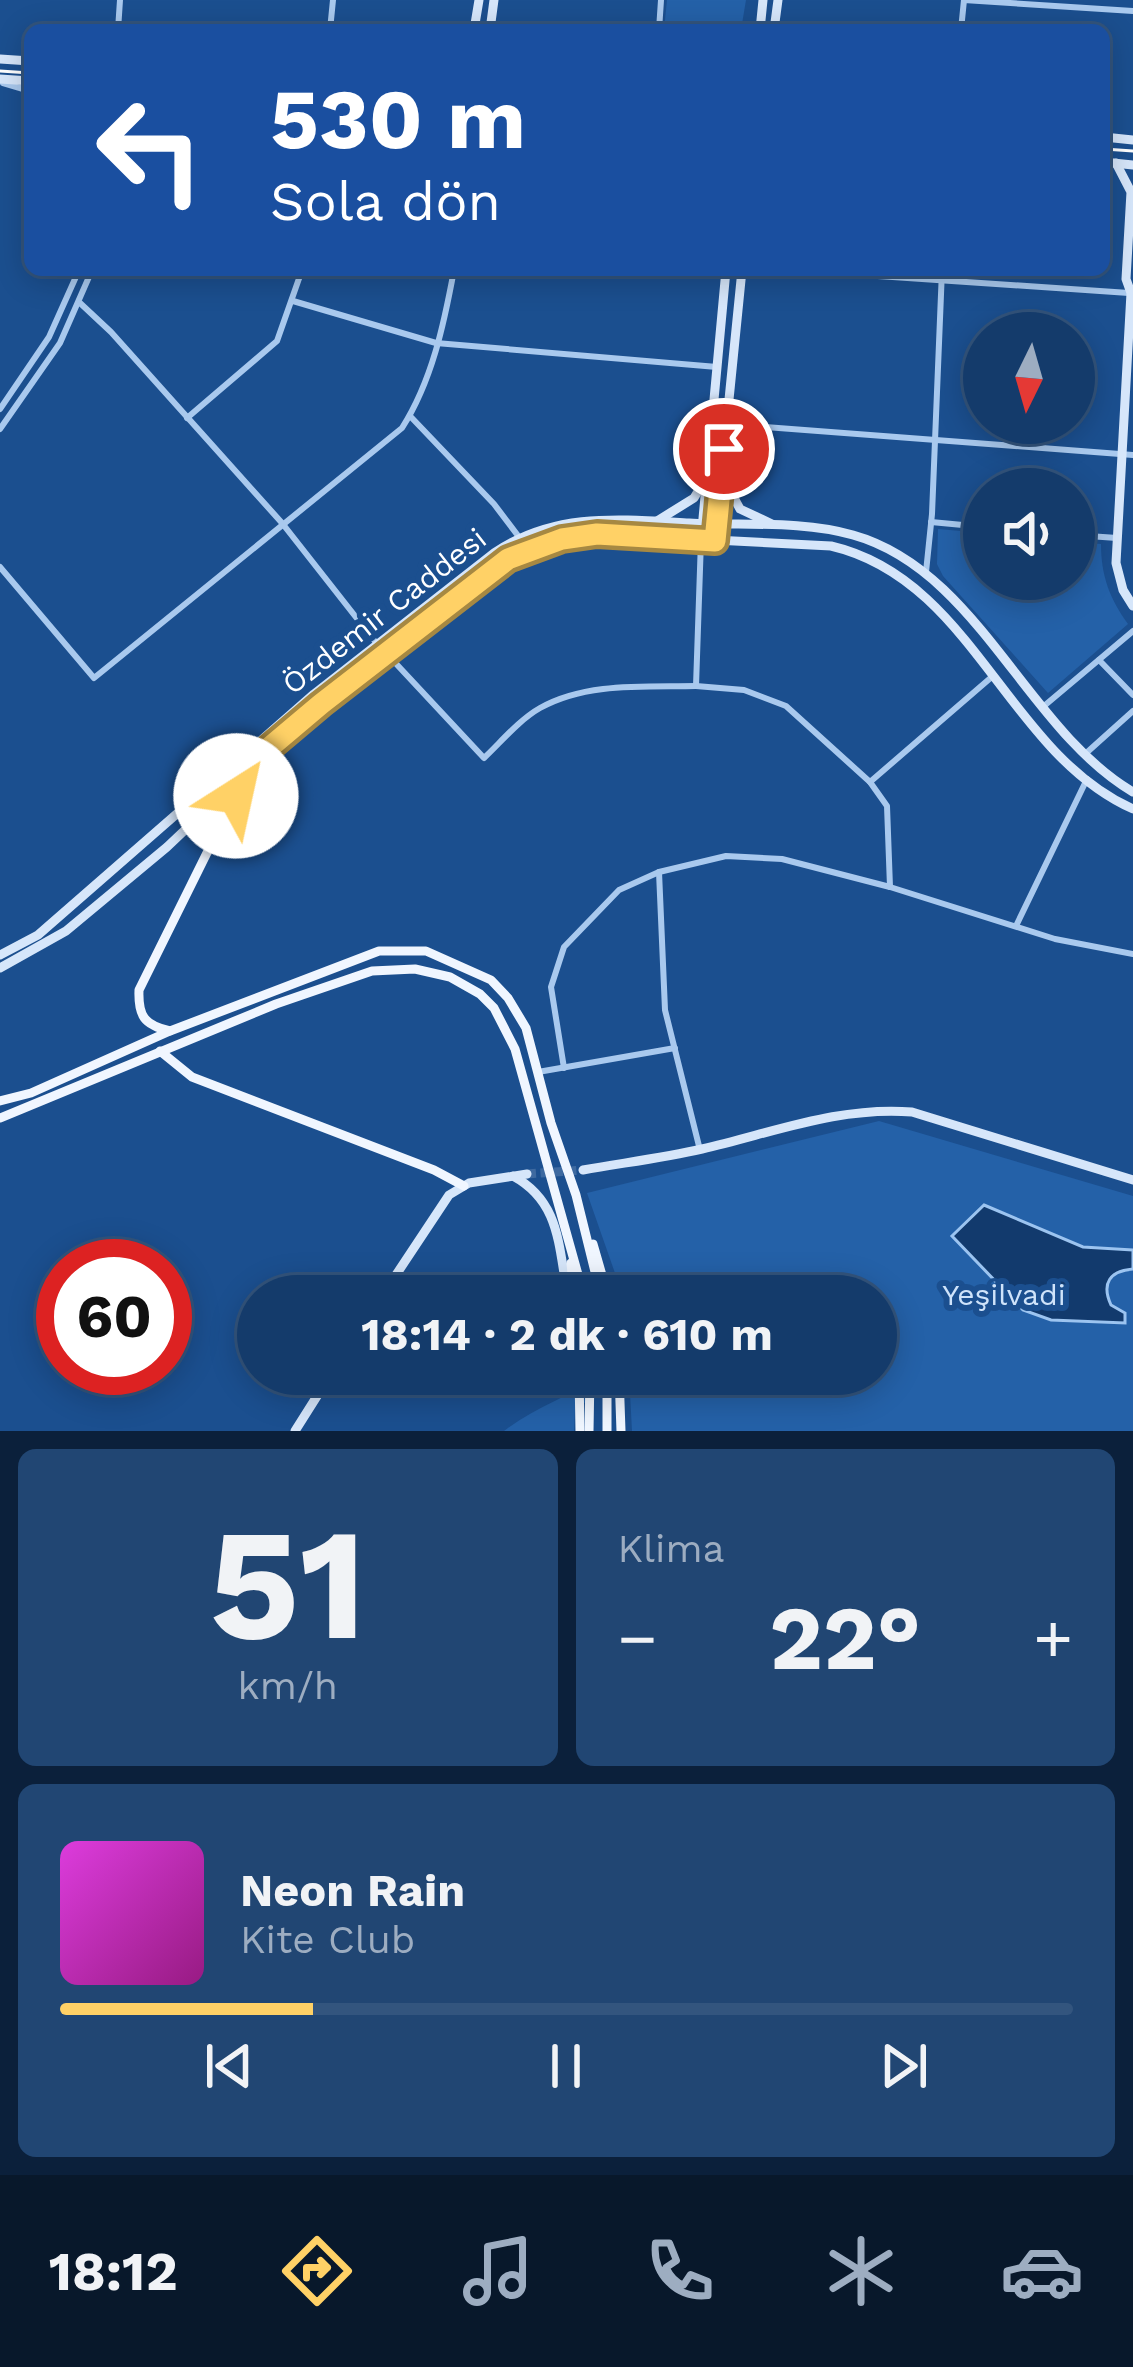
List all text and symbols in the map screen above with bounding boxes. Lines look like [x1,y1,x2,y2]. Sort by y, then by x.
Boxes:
text: 530 m [270,70,526,168]
icon: left [72,72,228,228]
text: Sola dön [270,170,501,233]
north arrow [963,312,1095,444]
map controls [963,312,1095,600]
pin [673,398,775,500]
icon: arrive [691,416,757,482]
button: sound [963,468,1095,600]
street label: Özdemir Caddesi [275,521,493,701]
position arrow [173,733,299,859]
speed limit sign: 60 [36,1239,192,1395]
park label: Yeşilvadi [942,1277,1066,1312]
text: 18:14 · 2 dk · 610 m [361,1308,773,1361]
text: 51 [209,1493,367,1676]
text: Klima [618,1526,725,1571]
text: 22° [769,1585,921,1691]
text: − [618,1600,657,1677]
text: + [1033,1600,1073,1677]
text: km/h [238,1663,338,1708]
text: Neon Rain [240,1864,465,1917]
text: Kite Club [240,1917,415,1962]
icon: previous [196,2033,262,2099]
icon: pause [533,2033,599,2099]
icon: next [871,2033,937,2099]
icon: directions [275,2229,359,2313]
icon: music [456,2229,540,2313]
icon: phone [638,2229,722,2313]
icon: climate [819,2229,903,2313]
icon: car [1000,2229,1084,2313]
text: 18:12 [49,2240,178,2303]

